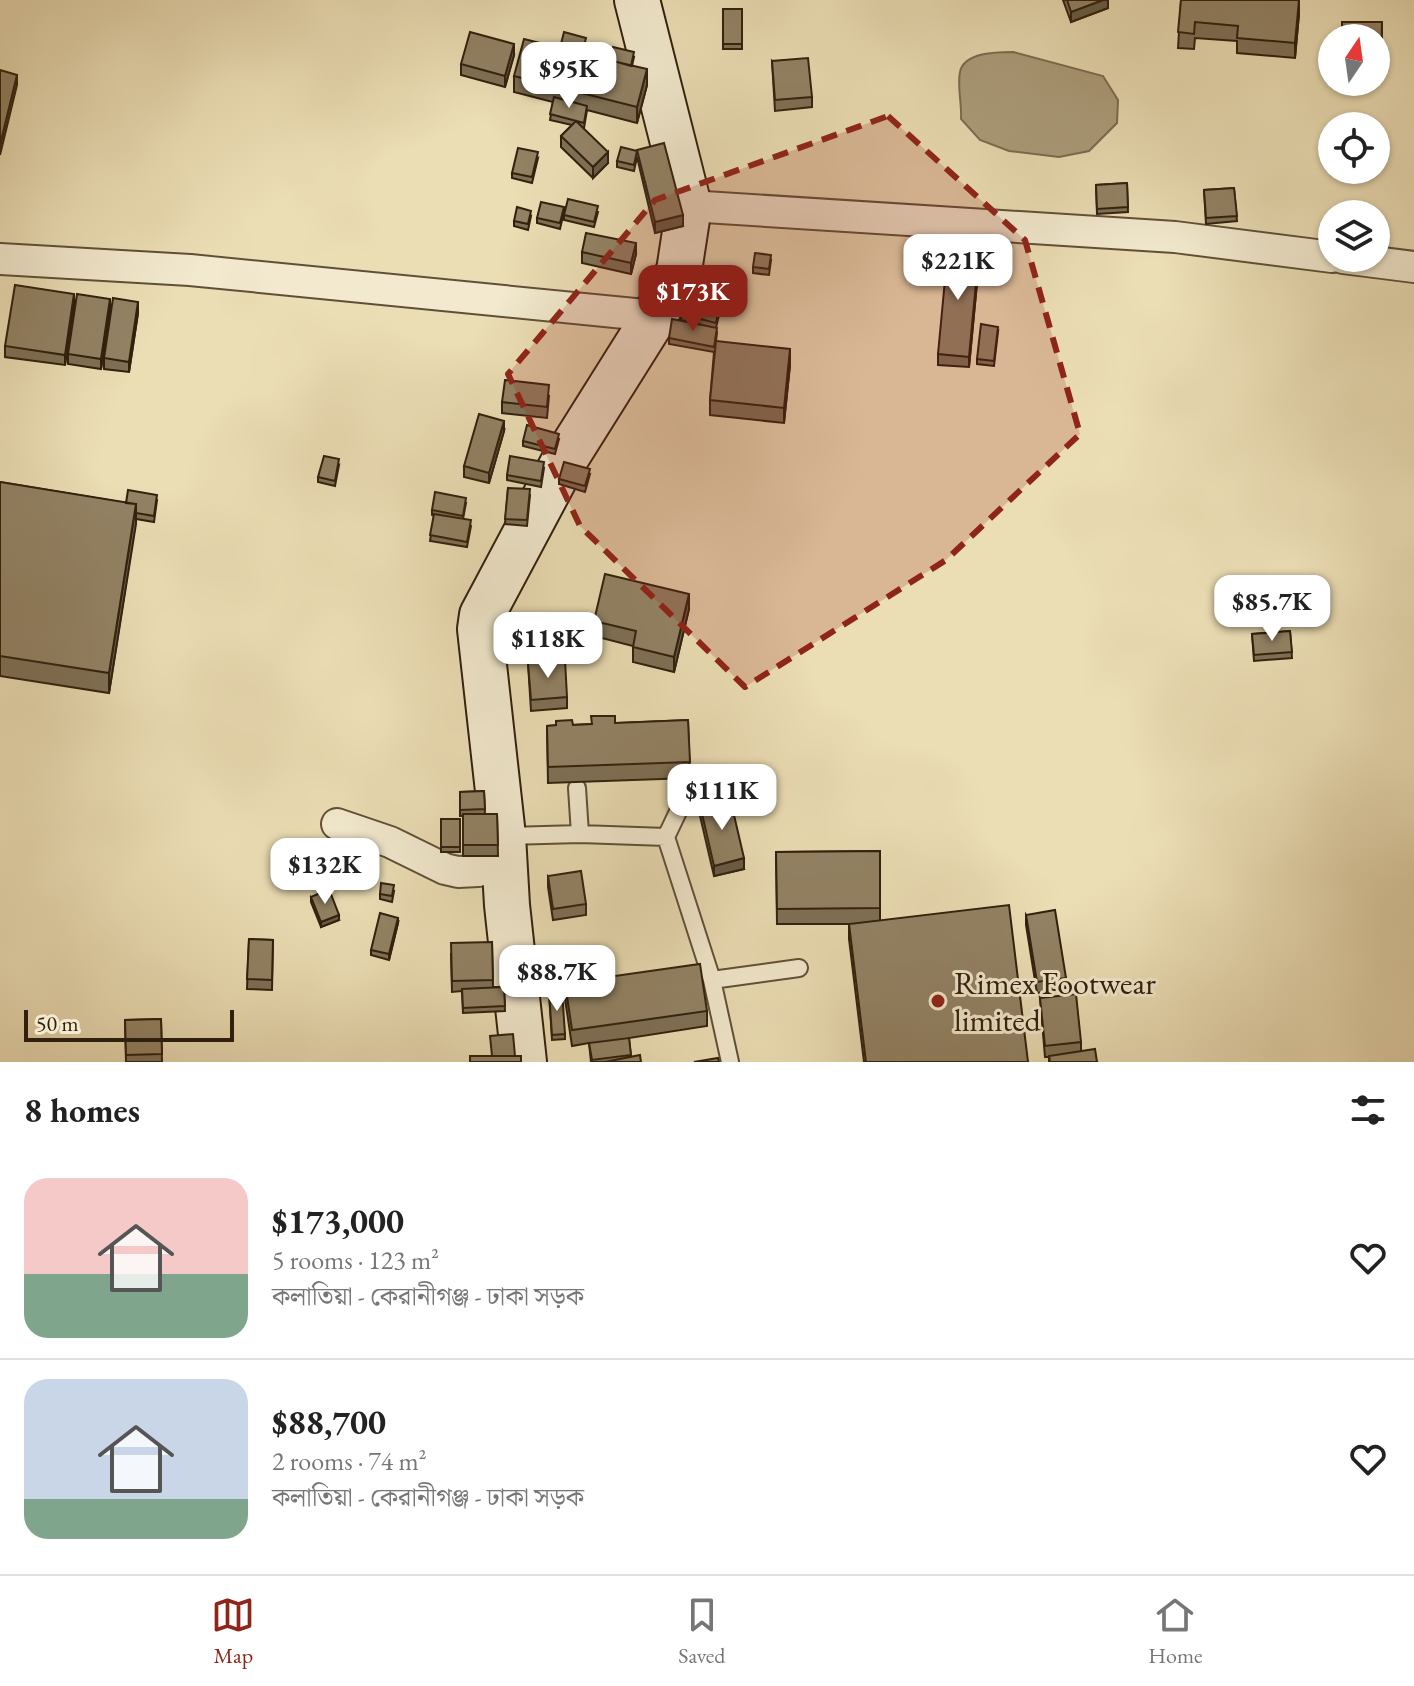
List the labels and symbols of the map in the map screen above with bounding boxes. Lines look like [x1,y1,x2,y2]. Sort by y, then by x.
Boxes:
north arrow [1318,24,1390,96]
pin: $95K [522,42,616,110]
pin: $221K [902,234,1014,302]
pin: $173K [637,265,749,333]
pin: $85.7K [1207,575,1337,643]
pin: $118K [492,612,604,680]
pin: $111K [666,764,778,832]
pin: $132K [269,838,381,906]
pin: $88.7K [492,945,622,1013]
place label: Rimex Footwear limited [954,962,1156,1041]
marker: Rimex Footwear limited [929,992,947,1010]
scale bar [24,1006,234,1042]

